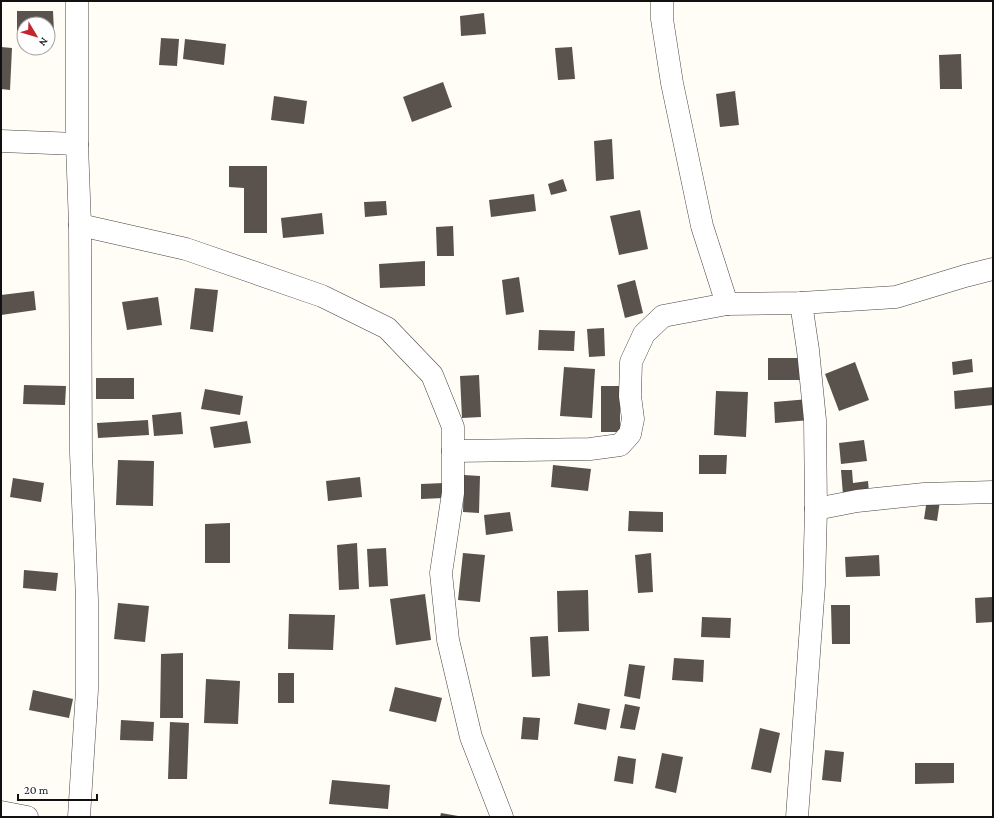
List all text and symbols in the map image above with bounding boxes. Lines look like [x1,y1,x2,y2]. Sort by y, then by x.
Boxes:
north arrow [16,16,56,56]
text: N [37,36,51,49]
scale bar [18,776,97,802]
text: 20 m [24,783,49,797]

